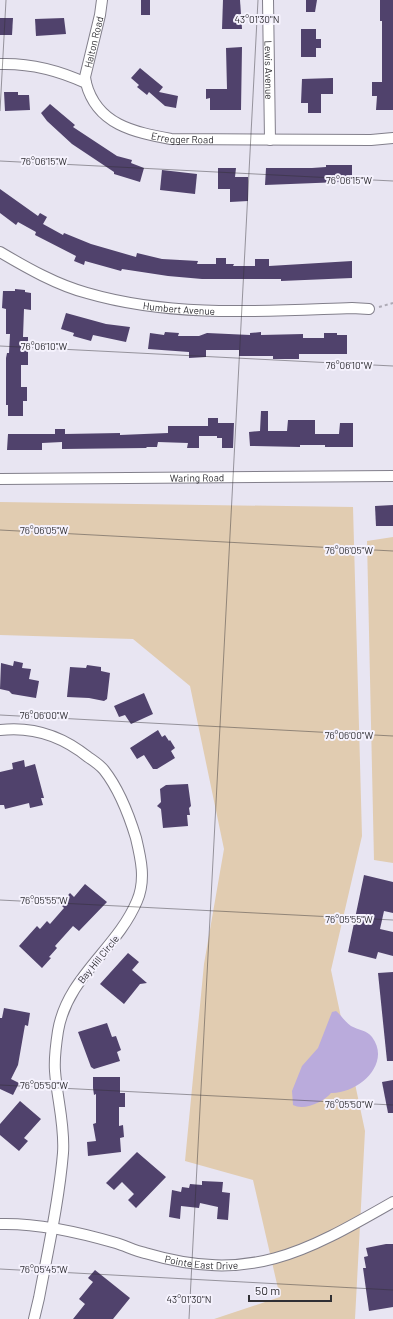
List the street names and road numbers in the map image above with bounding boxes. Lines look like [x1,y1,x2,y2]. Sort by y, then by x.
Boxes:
street label: Halton Road [81,15,105,69]
street label: Lewis Avenue [263,40,275,100]
street label: Erregger Road [150,129,214,145]
street label: Humbert Avenue [142,299,215,317]
street label: Waring Road [170,471,224,484]
street label: Bay Hill Circle [75,932,121,986]
street label: Pointe East Drive [163,1252,239,1271]

